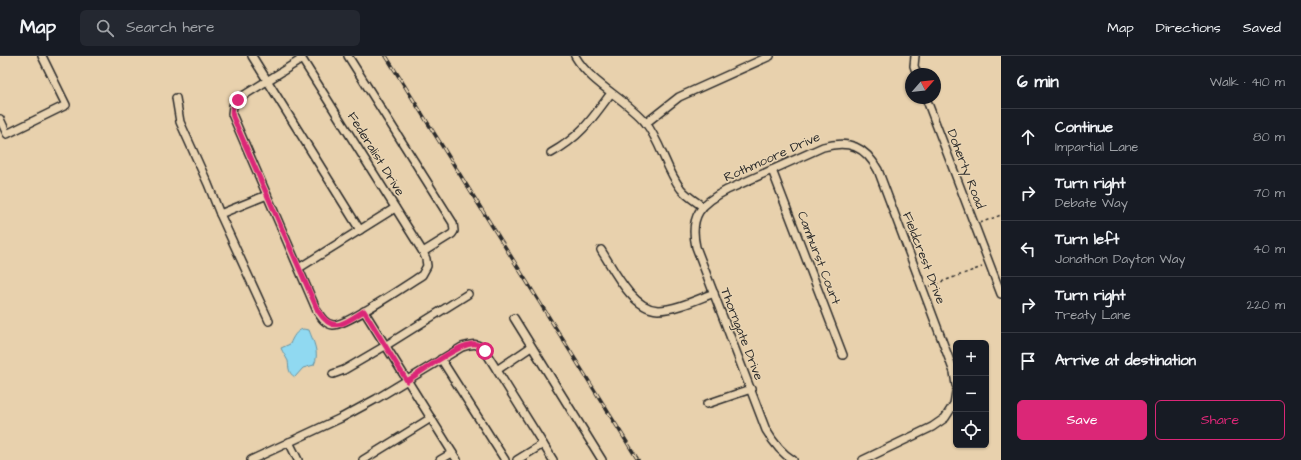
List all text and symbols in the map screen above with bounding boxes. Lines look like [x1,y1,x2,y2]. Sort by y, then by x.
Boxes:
search box [80,10,360,46]
text: Map [20,14,56,41]
icon: search [94,17,116,39]
text: Search here [126,17,215,38]
text: Map [1107,18,1134,38]
text: Directions [1156,18,1221,38]
text: Saved [1243,18,1281,38]
north arrow [905,68,941,104]
text: 6 min [1017,70,1059,94]
text: Walk · 410 m [1210,73,1285,91]
route end [229,91,247,109]
street label: Federalist Drive [343,109,409,199]
text: Continue [1055,117,1113,138]
icon: ahead [1017,126,1039,148]
street label: Doherty Road [942,127,990,212]
street label: Rothmoore Drive [721,128,823,186]
text: 80 m [1253,128,1285,146]
text: Impartial Lane [1055,138,1138,156]
text: Turn right [1055,173,1126,194]
icon: right [1017,182,1039,204]
text: 70 m [1253,184,1285,202]
text: Debate Way [1055,194,1128,212]
street label: Camhurst Court [793,209,845,308]
street label: Fieldcrest Drive [898,209,950,307]
text: Turn left [1055,229,1119,250]
icon: left [1017,238,1039,260]
text: 40 m [1253,240,1285,258]
text: Jonathon Dayton Way [1055,250,1185,268]
street label: Thorngate Drive [715,285,768,383]
text: Turn right [1055,285,1126,306]
icon: right [1017,294,1039,316]
text: 220 m [1247,296,1285,314]
text: Treaty Lane [1055,306,1131,324]
map controls [953,340,989,448]
button: + [953,340,989,376]
route start [476,342,494,360]
icon: arrive [1017,350,1039,372]
text: Arrive at destination [1055,350,1196,371]
button: − [953,376,989,412]
button: Save [1017,400,1147,440]
button: Share [1155,400,1285,440]
button: locate [953,412,989,448]

